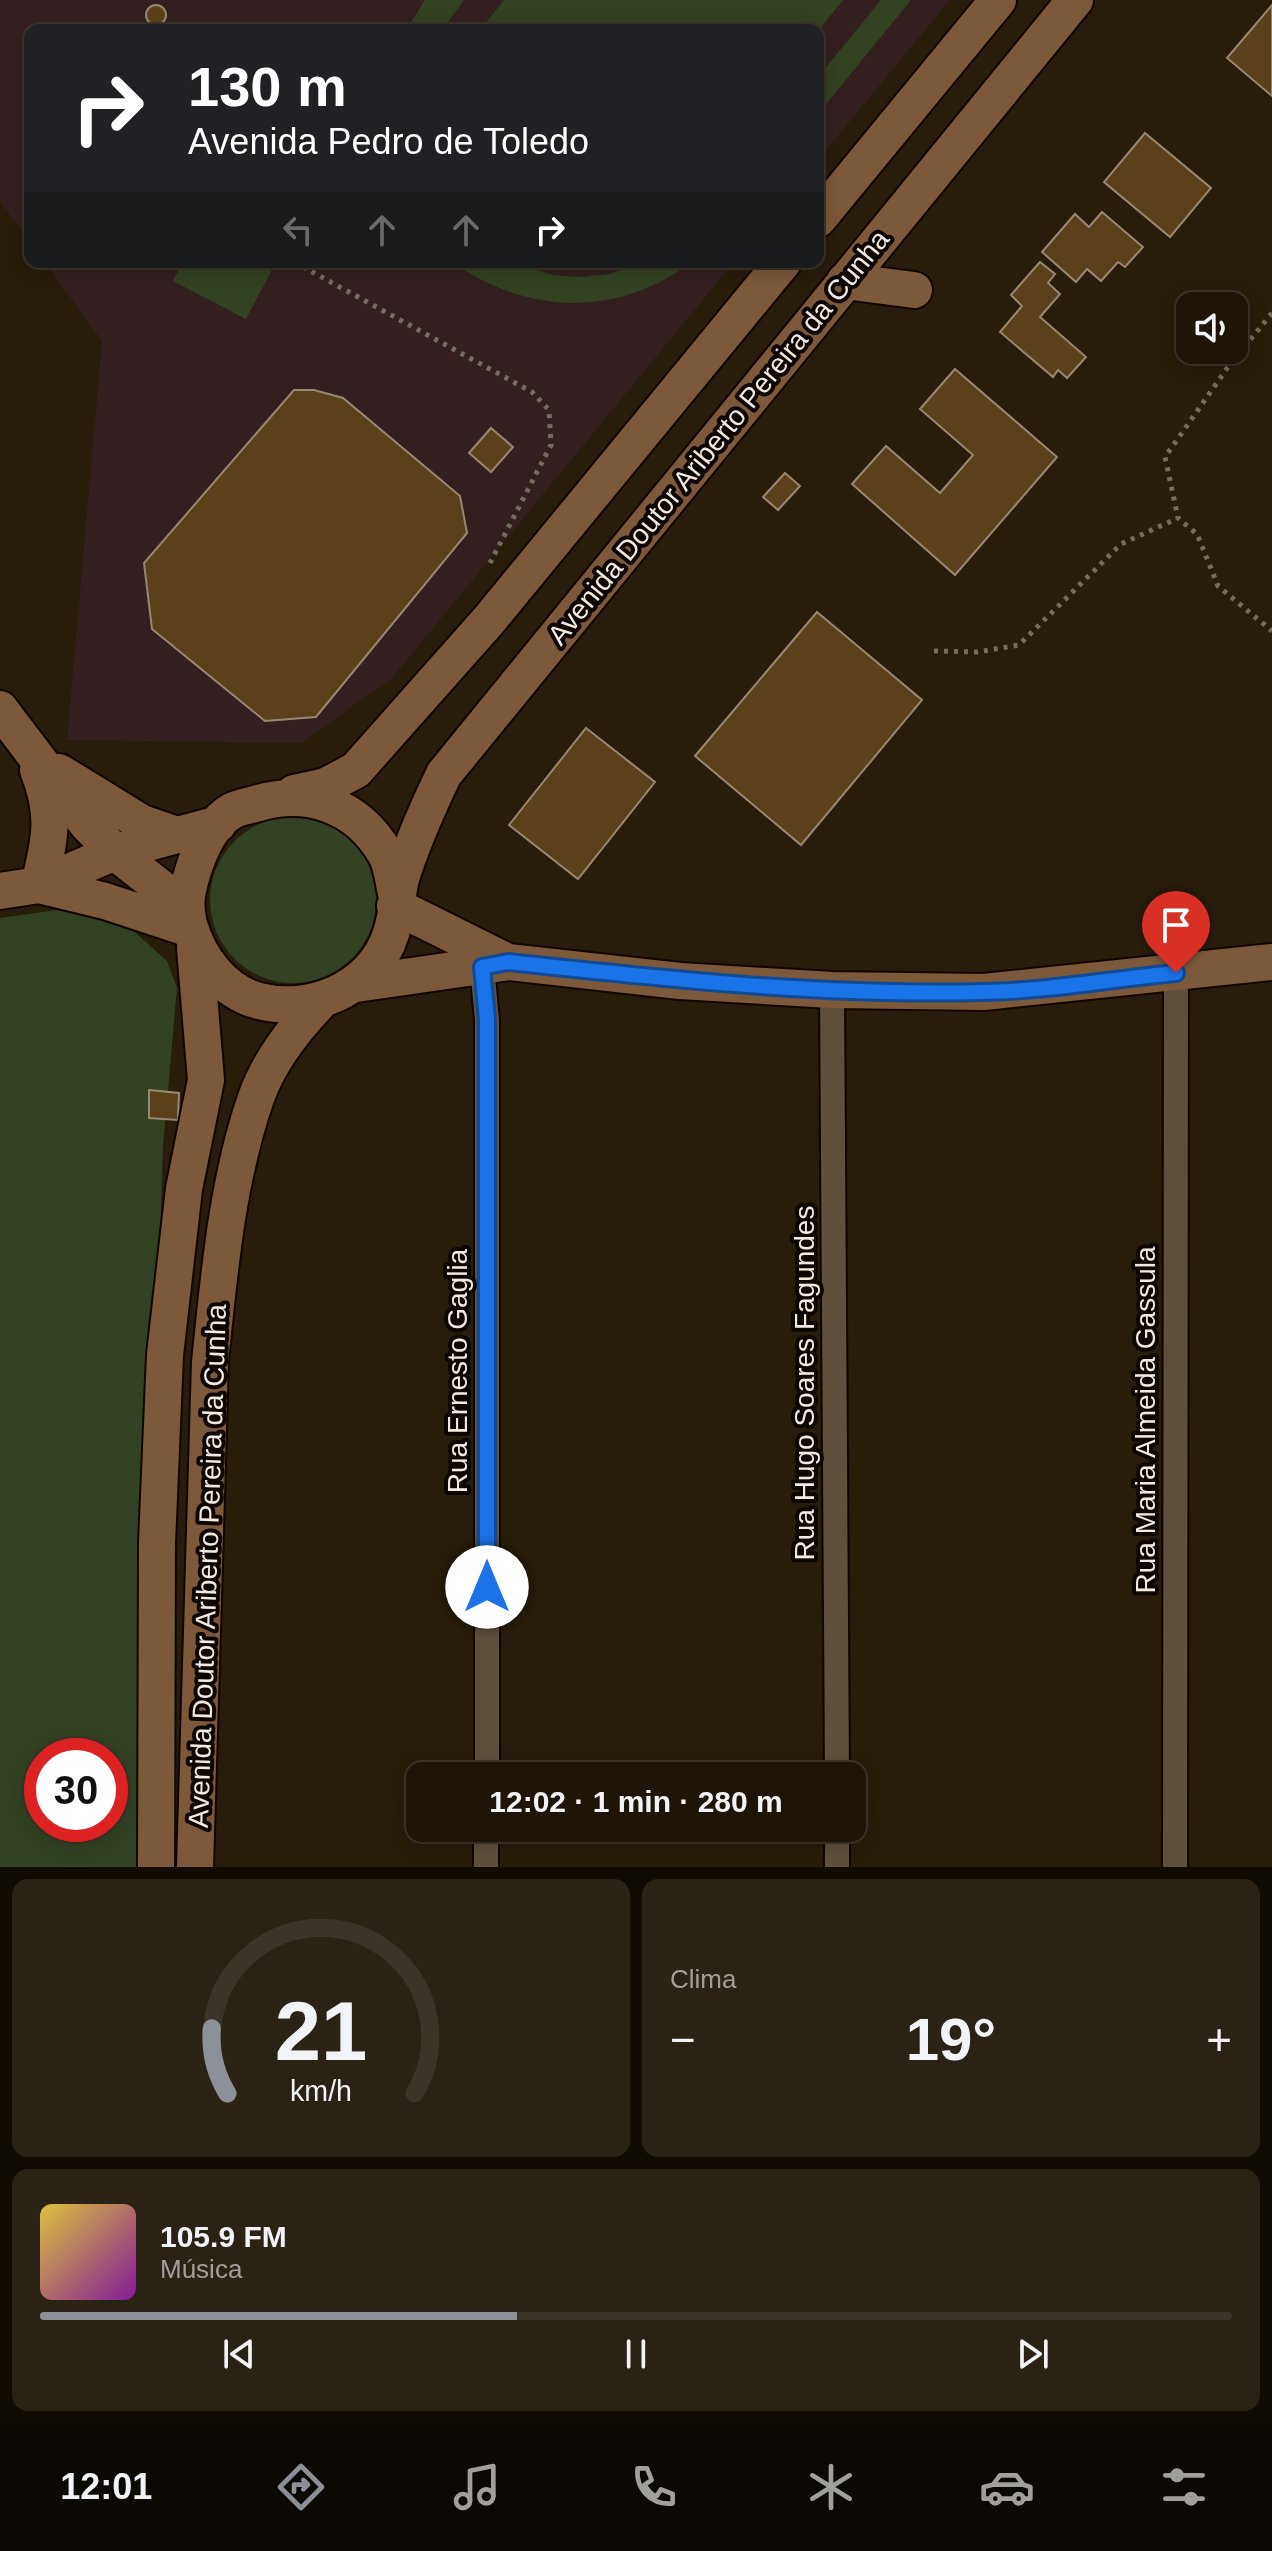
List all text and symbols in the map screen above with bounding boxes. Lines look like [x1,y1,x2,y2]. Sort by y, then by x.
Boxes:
text: 130 m [188,55,347,118]
icon: right [56,56,160,160]
text: Avenida Pedro de Toledo [188,121,589,162]
icon: left [276,208,320,252]
icon: ahead [360,208,404,252]
icon: ahead [444,208,488,252]
icon: right [528,208,572,252]
street label: Avenida Doutor Ariberto Pereira da Cunha [541,224,896,651]
map controls [1176,292,1248,364]
button: sound [1176,292,1248,364]
pin [1142,891,1210,973]
icon: arrive [1154,903,1198,947]
street label: Rua Hugo Soares Fagundes [789,1206,820,1560]
street label: Rua Maria Almeida Gassula [1130,1246,1161,1594]
street label: Rua Ernesto Gaglia [442,1248,473,1493]
street label: Avenida Doutor Ariberto Pereira da Cunha [183,1303,232,1828]
position arrow [445,1545,529,1629]
speed limit sign: 30 [24,1738,128,1842]
text: 12:02 · 1 min · 280 m [489,1785,783,1818]
text: Clima [670,1964,736,1994]
text: 21 [275,1985,367,2078]
text: 19° [906,2006,996,2073]
text: − [670,2015,696,2064]
text: + [1206,2015,1232,2064]
text: km/h [290,2075,352,2107]
text: 105.9 FM [160,2220,287,2253]
text: Música [160,2254,242,2284]
icon: previous [217,2332,261,2376]
icon: pause [614,2332,658,2376]
icon: next [1011,2332,1055,2376]
icon: directions [273,2459,329,2515]
icon: music [449,2459,505,2515]
icon: phone [626,2459,682,2515]
icon: climate [803,2459,859,2515]
icon: car [979,2459,1035,2515]
icon: filters [1156,2459,1212,2515]
text: 12:01 [60,2466,152,2507]

